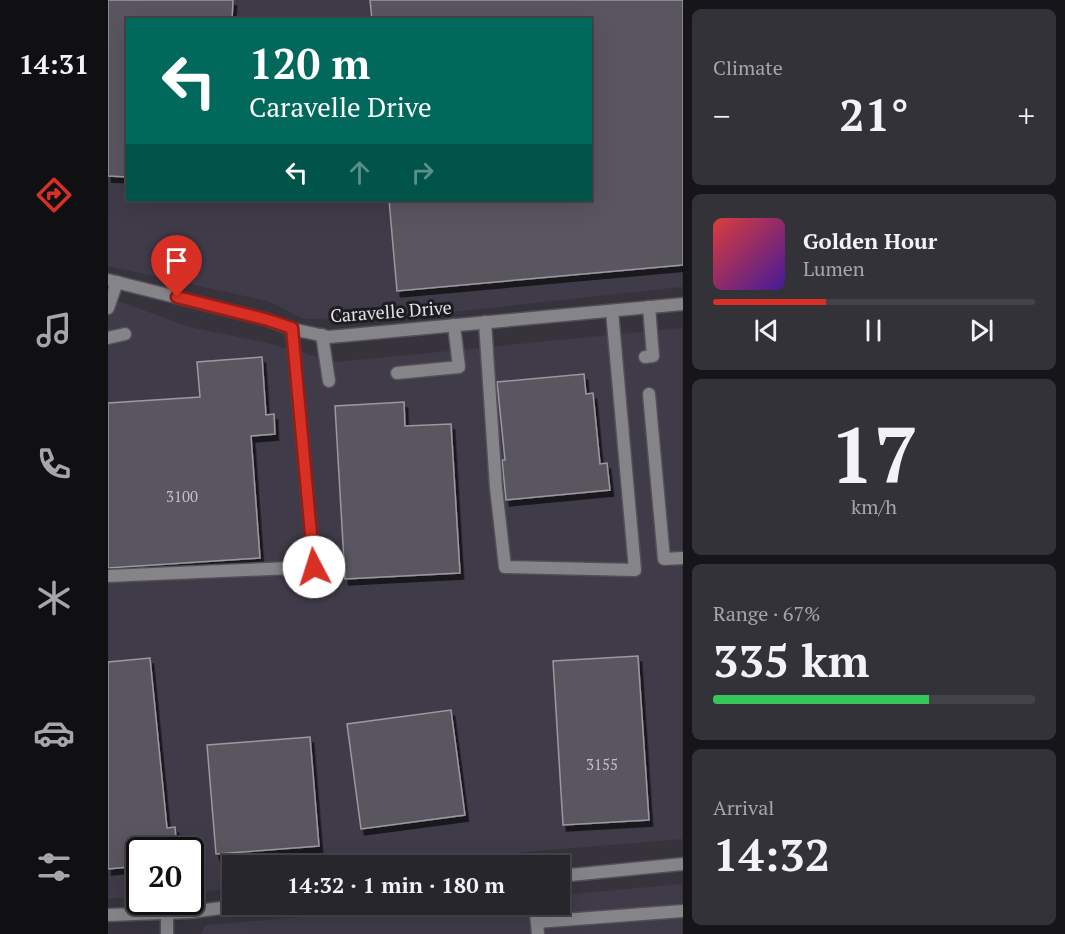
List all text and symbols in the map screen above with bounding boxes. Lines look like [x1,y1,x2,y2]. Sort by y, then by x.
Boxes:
text: 120 m [249,35,370,91]
icon: left [150,42,228,120]
text: 14:31 [19,46,89,82]
text: Climate [713,54,783,81]
text: 21° [839,84,909,144]
text: Caravelle Drive [249,89,432,125]
text: − [713,94,731,137]
text: + [1017,94,1035,137]
icon: left [280,156,313,189]
icon: ahead [343,156,376,189]
icon: right [406,156,439,189]
icon: directions [33,174,75,216]
text: Golden Hour [803,226,937,255]
pin [151,235,202,297]
icon: arrive [160,244,193,277]
text: Lumen [803,255,865,282]
street label: Caravelle Drive [329,295,452,327]
icon: music [33,309,75,351]
icon: previous [750,314,783,347]
icon: pause [857,314,890,347]
icon: next [965,314,998,347]
text: 17 [830,402,918,505]
icon: phone [33,443,75,485]
house number: 3100 [166,486,198,506]
text: km/h [851,493,897,520]
position arrow [282,535,346,599]
icon: climate [33,577,75,619]
text: Range · 67% [713,600,820,627]
text: 335 km [713,630,869,690]
icon: car [33,712,75,754]
house number: 3155 [586,754,618,774]
text: Arrival [713,794,774,821]
text: 14:32 [713,824,830,884]
speed limit sign: 20 [126,837,204,915]
icon: filters [33,846,75,888]
text: 14:32 · 1 min · 180 m [287,870,505,899]

